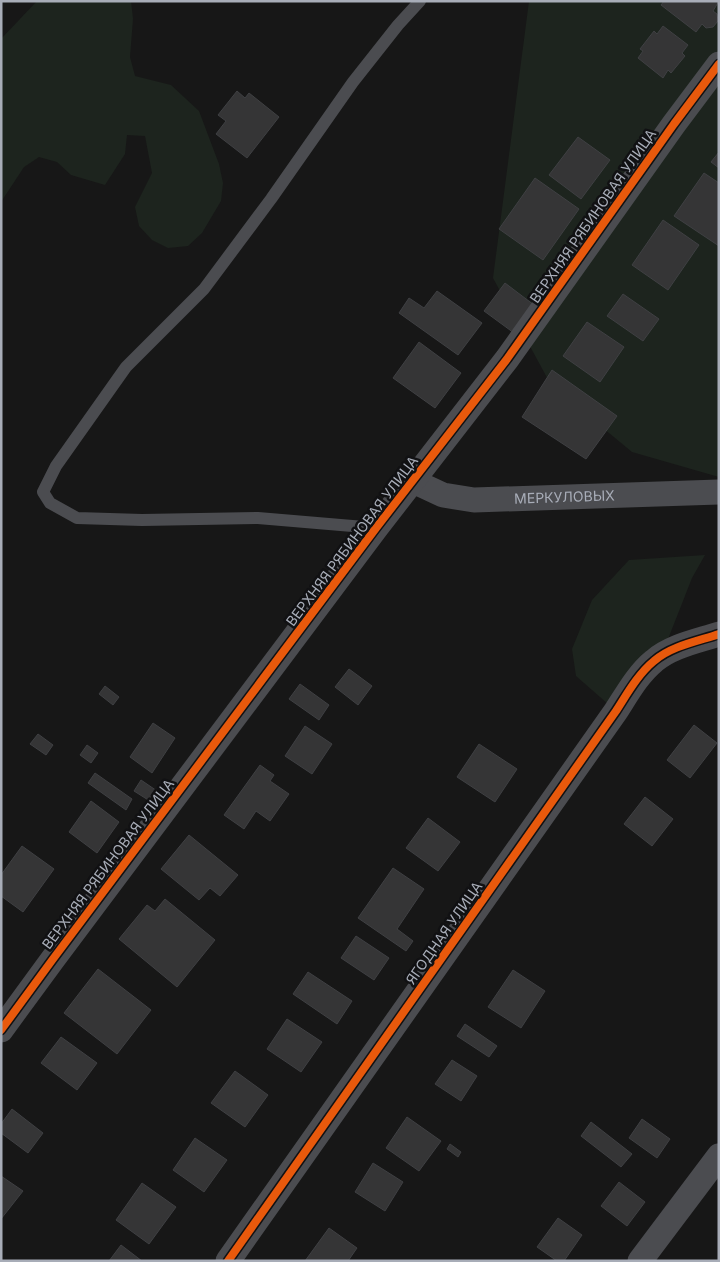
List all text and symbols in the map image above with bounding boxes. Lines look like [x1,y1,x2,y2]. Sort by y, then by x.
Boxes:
street label: ВЕРХНЯЯ РЯБИНОВАЯ УЛИЦА [526,125,660,306]
street label: ВЕРХНЯЯ РЯБИНОВАЯ УЛИЦА [282,452,421,629]
street label: МЕРКУЛОВЫХ [514,486,615,507]
street label: ВЕРХНЯЯ РЯБИНОВАЯ УЛИЦА [38,775,177,952]
street label: ЯГОДНАЯ УЛИЦА [402,878,486,987]

